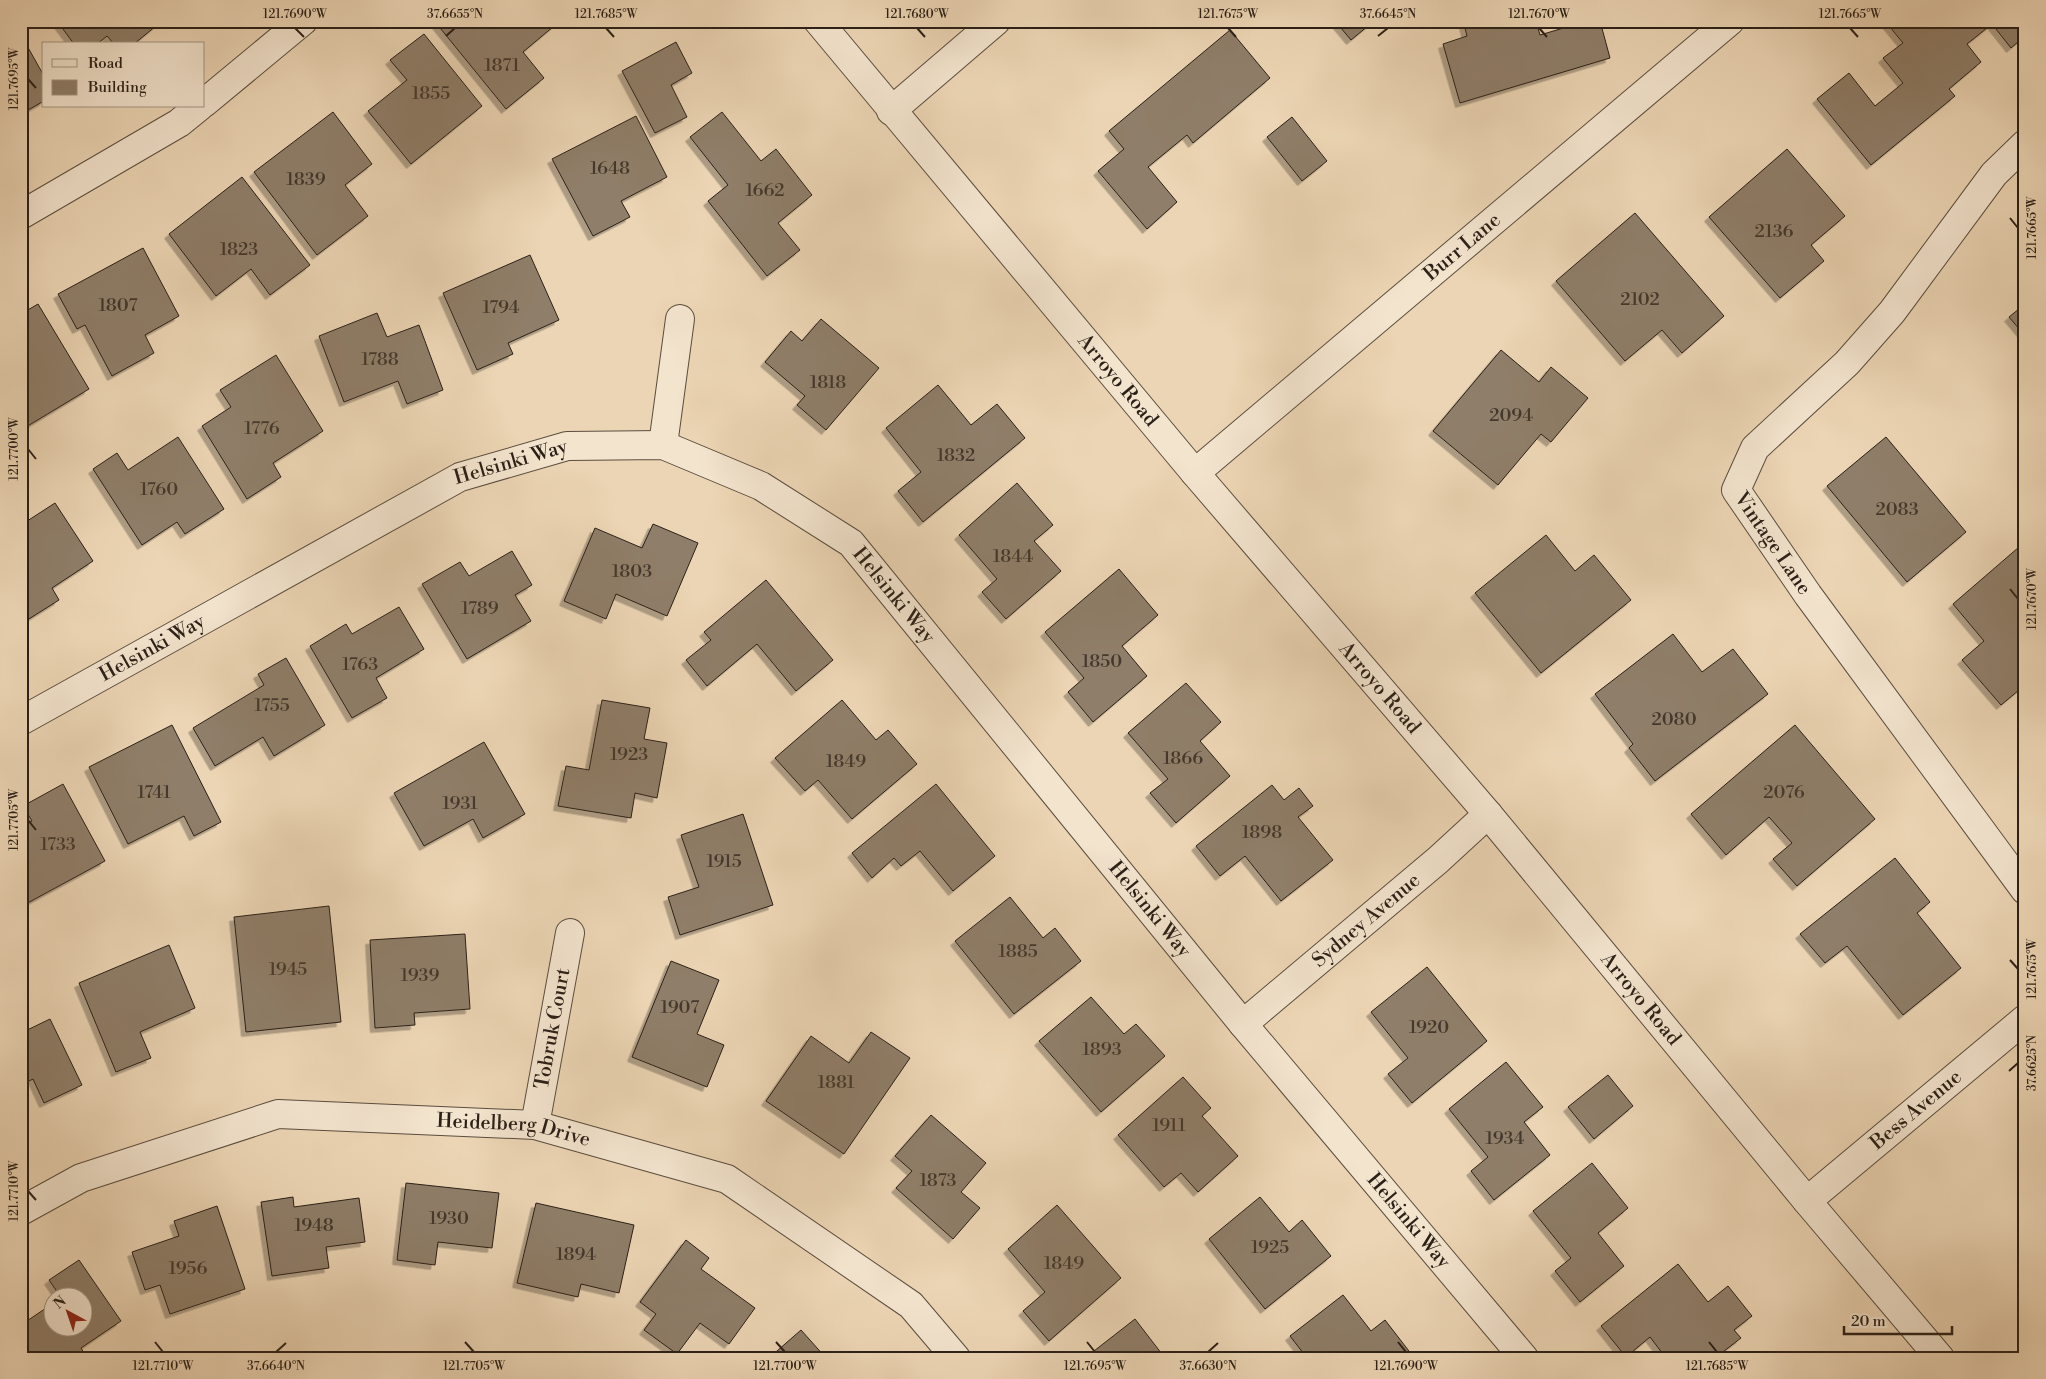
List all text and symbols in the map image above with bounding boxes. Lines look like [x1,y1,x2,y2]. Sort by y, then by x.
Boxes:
text: 121.7690°W [263,7,328,22]
text: 37.6655°N [427,7,483,22]
text: 121.7685°W [575,7,638,22]
text: 121.7680°W [885,7,950,22]
text: 121.7675°W [1198,7,1259,22]
text: 37.6645°N [1360,7,1416,22]
text: 121.7670°W [1508,7,1571,22]
text: 121.7665°W [1819,7,1882,22]
legend [42,42,205,108]
text: 121.7695°W [7,47,22,110]
text: Road [88,54,123,73]
house number: 1871 [484,54,520,77]
text: Building [87,78,147,97]
house number: 1855 [412,82,450,105]
house number: 1648 [590,157,630,180]
house number: 1839 [286,168,326,191]
house number: 1662 [745,179,785,202]
text: 121.7665°W [2025,196,2040,259]
street label: Burr Lane [1418,208,1506,287]
house number: 2136 [1754,220,1794,243]
house number: 1823 [220,238,258,261]
house number: 2102 [1620,288,1660,311]
house number: 1807 [98,294,138,317]
house number: 1794 [482,296,520,319]
street label: Arroyo Road [1071,328,1164,432]
house number: 1788 [361,348,399,371]
house number: 1818 [810,371,846,394]
house number: 2094 [1489,404,1533,427]
text: 121.7700°W [7,416,22,481]
house number: 1776 [244,417,280,440]
street label: Helsinki Way [451,434,571,491]
house number: 1832 [937,444,975,467]
house number: 1760 [140,478,178,501]
street label: Vintage Lane [1728,487,1817,600]
house number: 2083 [1875,498,1919,521]
street label: Helsinki Way [847,542,941,649]
house number: 1844 [993,545,1034,568]
house number: 1803 [612,560,652,583]
text: 121.7670°W [2025,567,2040,630]
house number: 1789 [461,597,499,620]
street label: Helsinki Way [95,609,210,688]
street label: Arroyo Road [1333,636,1426,739]
house number: 1850 [1082,650,1122,673]
house number: 1763 [342,653,378,676]
house number: 1755 [254,694,290,717]
house number: 2080 [1651,708,1697,731]
house number: 1923 [610,743,648,766]
house number: 1866 [1163,747,1203,770]
house number: 1849 [826,750,866,773]
house number: 1741 [137,781,171,804]
house number: 2076 [1763,781,1805,804]
text: 121.7705°W [7,788,22,851]
house number: 1931 [442,792,478,815]
house number: 1898 [1242,821,1282,844]
house number: 1733 [40,833,76,856]
house number: 1915 [706,850,742,873]
street label: Helsinki Way [1103,856,1196,963]
street label: Sydney Avenue [1307,868,1425,973]
text: 121.7675°W [2025,938,2040,999]
house number: 1885 [998,940,1038,963]
street label: Arroyo Road [1594,947,1687,1051]
house number: 1945 [269,958,307,981]
house number: 1939 [401,964,440,987]
street label: Tobruk Court [529,966,576,1091]
house number: 1907 [661,996,699,1019]
house number: 1920 [1409,1016,1449,1039]
text: 37.6625°N [2025,1035,2040,1091]
house number: 1893 [1082,1038,1122,1061]
street label: Bess Avenue [1864,1065,1967,1156]
house number: 1881 [818,1071,855,1094]
street label: Heidelberg Drive [436,1108,593,1152]
house number: 1911 [1152,1114,1186,1137]
house number: 1934 [1486,1127,1525,1150]
text: 121.7710°W [7,1159,22,1222]
street label: Helsinki Way [1361,1168,1456,1274]
house number: 1873 [919,1169,957,1192]
house number: 1930 [429,1207,469,1230]
house number: 1948 [294,1214,334,1237]
house number: 1925 [1251,1236,1289,1259]
house number: 1894 [556,1243,596,1266]
house number: 1849 [1044,1252,1084,1275]
house number: 1956 [169,1257,208,1280]
north arrow [42,1286,92,1336]
text: N [50,1292,70,1313]
scale bar [1844,1304,1951,1336]
text: 20 m [1851,1312,1886,1331]
text: 121.7710°W [133,1359,195,1374]
text: 37.6640°N [247,1359,305,1374]
text: 121.7705°W [443,1359,506,1374]
text: 121.7700°W [753,1359,818,1374]
text: 121.7695°W [1064,1359,1127,1374]
text: 37.6630°N [1179,1359,1237,1374]
text: 121.7690°W [1374,1359,1439,1374]
text: 121.7685°W [1686,1359,1749,1374]

